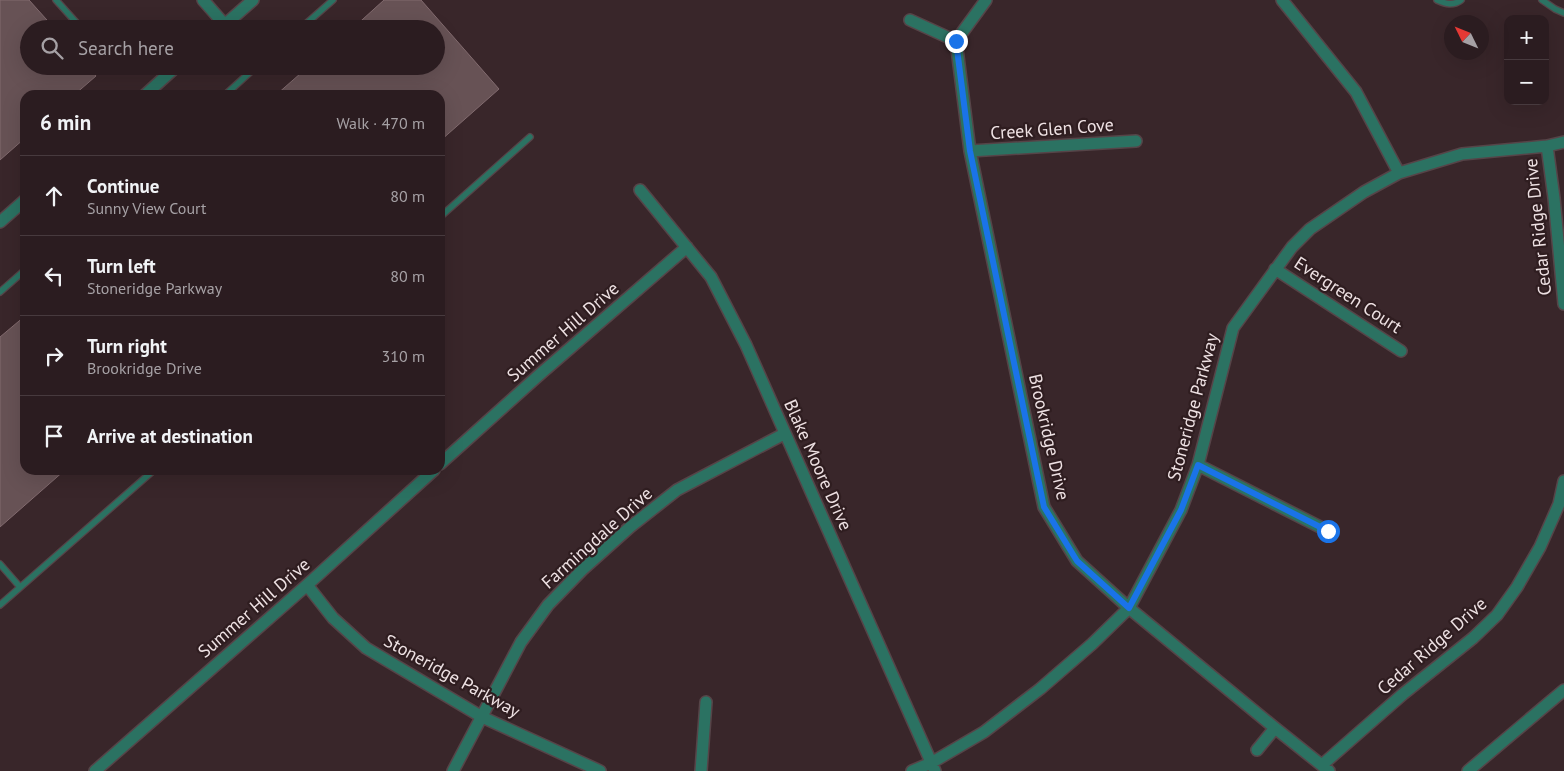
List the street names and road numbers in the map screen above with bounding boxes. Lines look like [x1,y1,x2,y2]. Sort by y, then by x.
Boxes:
street label: Creek Glen Cove [989,113,1115,144]
street label: Cedar Ridge Drive [1519,157,1556,297]
street label: Evergreen Court [1290,251,1406,338]
street label: Summer Hill Drive [502,277,623,387]
street label: Stoneridge Parkway [1162,330,1223,483]
street label: Brookridge Drive [1024,371,1075,502]
street label: Blake Moore Drive [779,396,858,534]
street label: Farmingdale Drive [536,482,657,594]
street label: Summer Hill Drive [193,553,314,663]
street label: Cedar Ridge Drive [1372,592,1491,699]
street label: Stoneridge Parkway [380,629,525,723]

